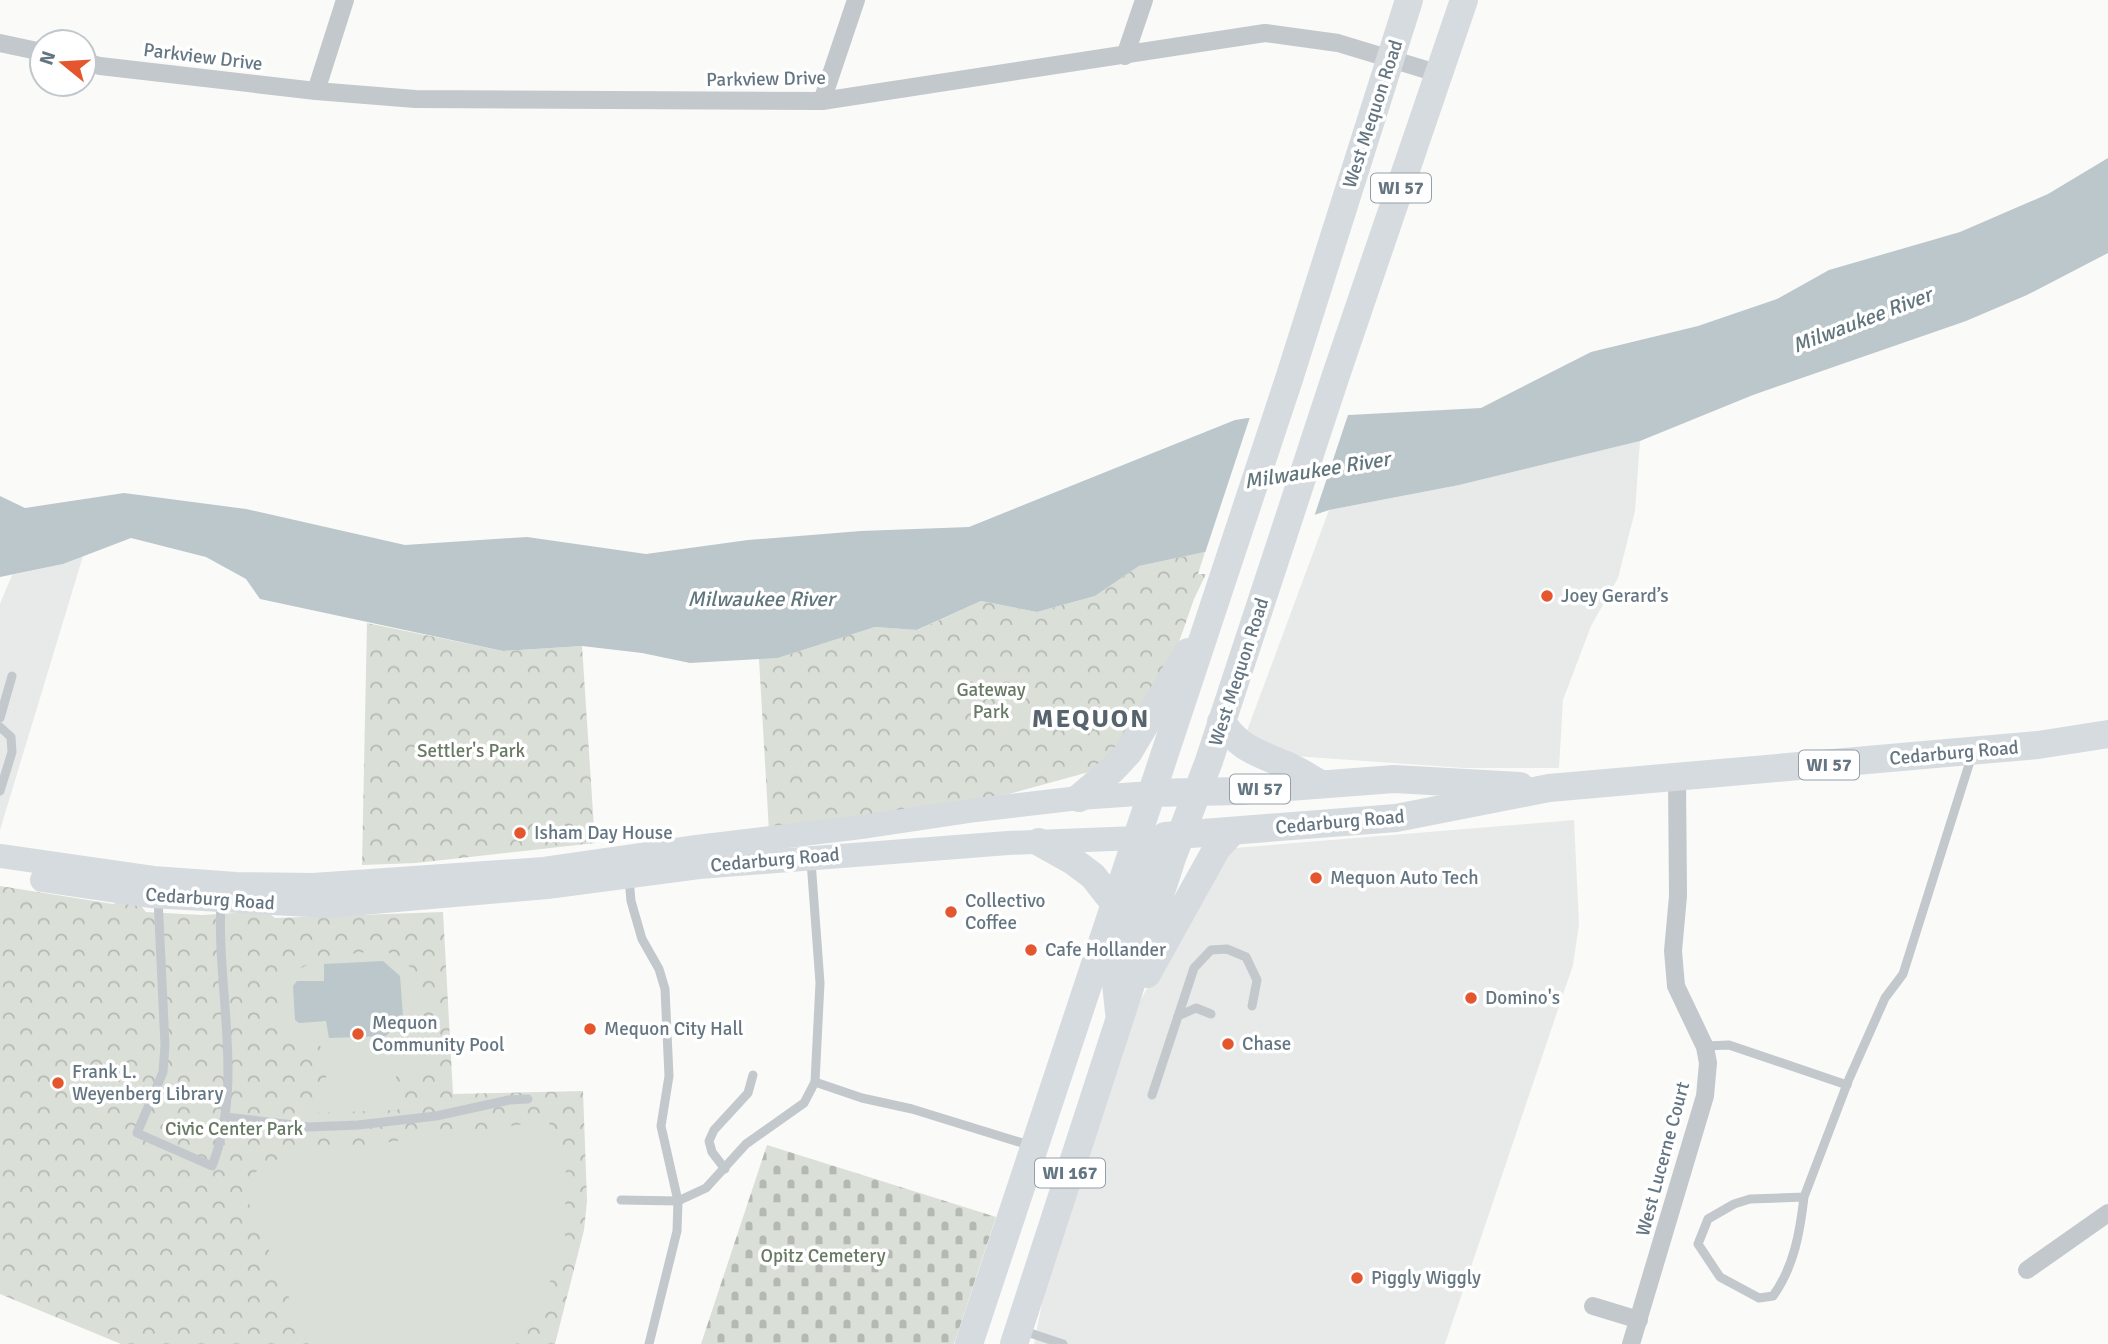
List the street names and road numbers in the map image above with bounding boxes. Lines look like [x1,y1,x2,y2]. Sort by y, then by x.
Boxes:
street label: West Mequon Road [1338,37,1408,191]
street label: Parkview Drive [142,38,264,76]
street label: Parkview Drive [706,66,826,92]
road number: WI 57 [1371,174,1431,202]
street label: West Mequon Road [1204,595,1274,749]
street label: Cedarburg Road [1888,735,2020,771]
road number: WI 57 [1799,750,1859,780]
road number: WI 57 [1230,774,1290,804]
street label: Cedarburg Road [1274,804,1406,840]
street label: Cedarburg Road [709,842,841,878]
street label: Cedarburg Road [144,883,276,915]
street label: West Lucerne Court [1631,1079,1695,1239]
road number: WI 167 [1035,1158,1105,1188]

